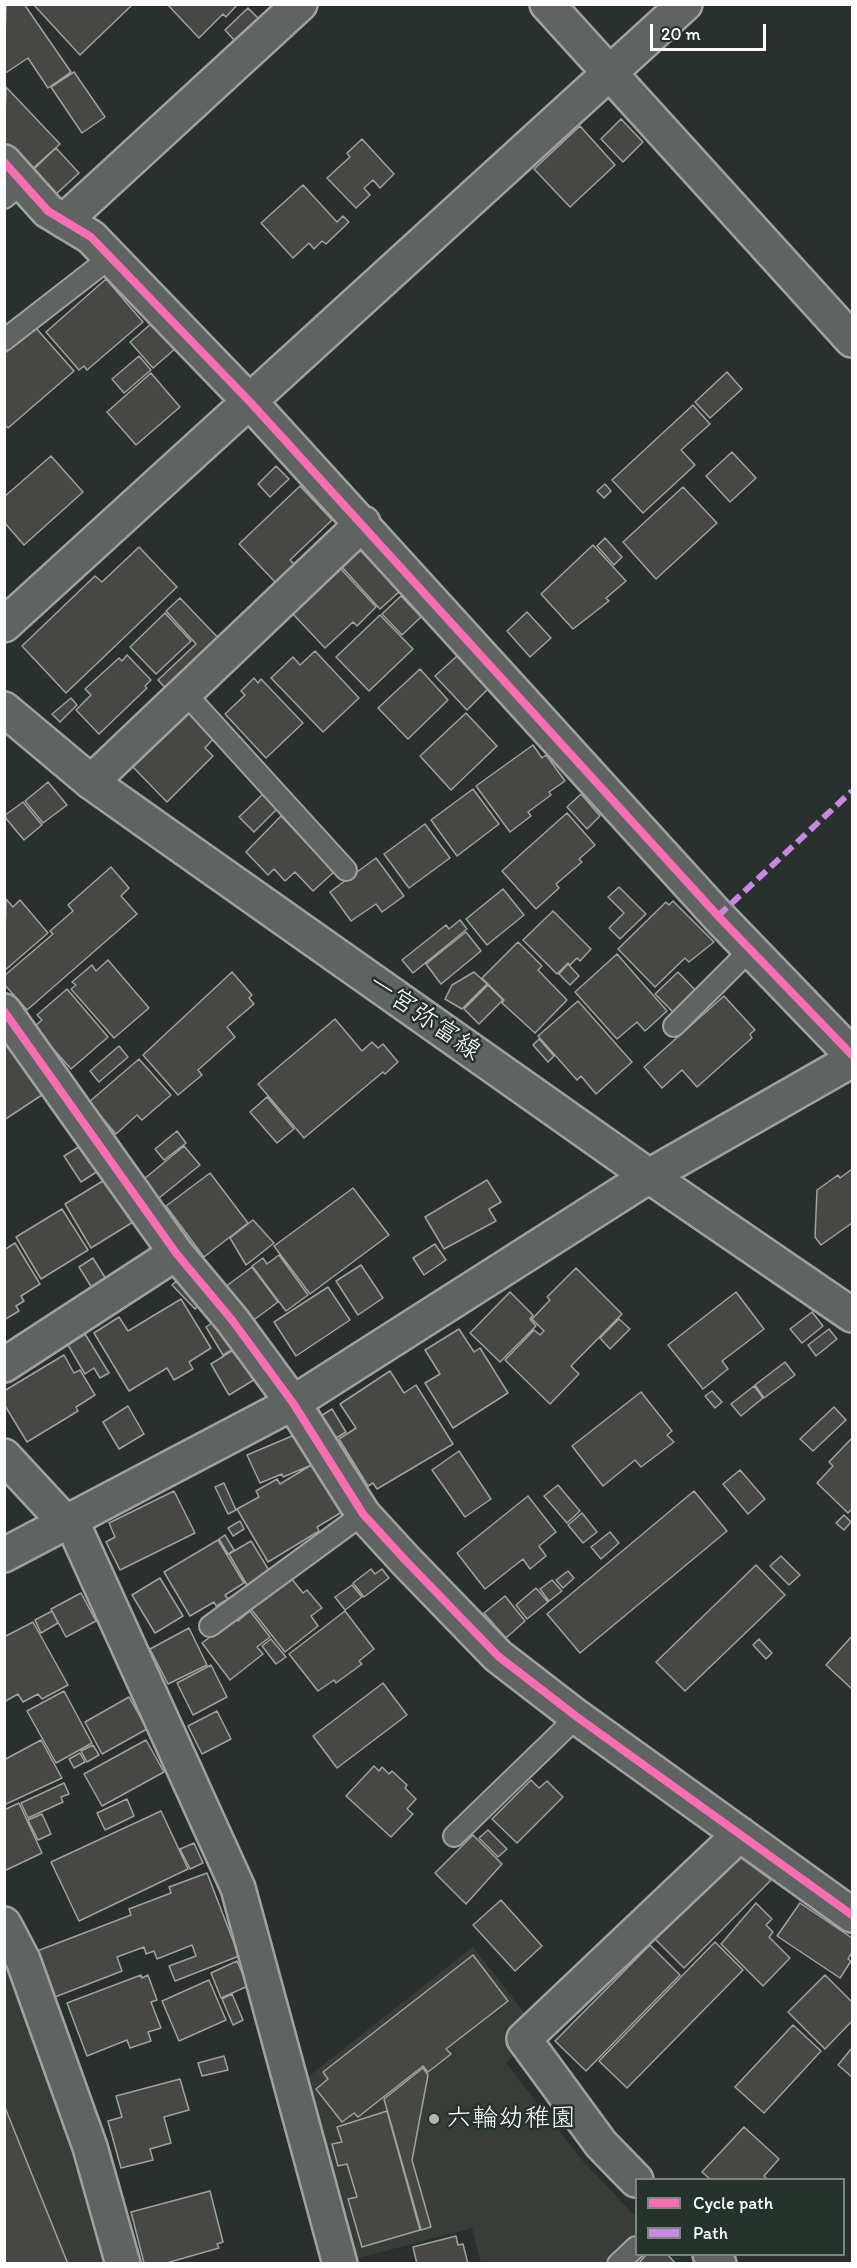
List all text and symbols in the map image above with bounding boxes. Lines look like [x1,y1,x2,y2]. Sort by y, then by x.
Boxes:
scale bar [653,12,768,50]
text: 20 m [661,23,701,45]
street label: 一宮弥富線 [362,968,486,1068]
place label: 六輪幼稚園 [446,2103,576,2135]
marker: 六輪幼稚園 [427,2112,441,2126]
legend [635,2178,845,2256]
text: Cycle path [693,2192,773,2214]
text: Path [693,2222,728,2244]

